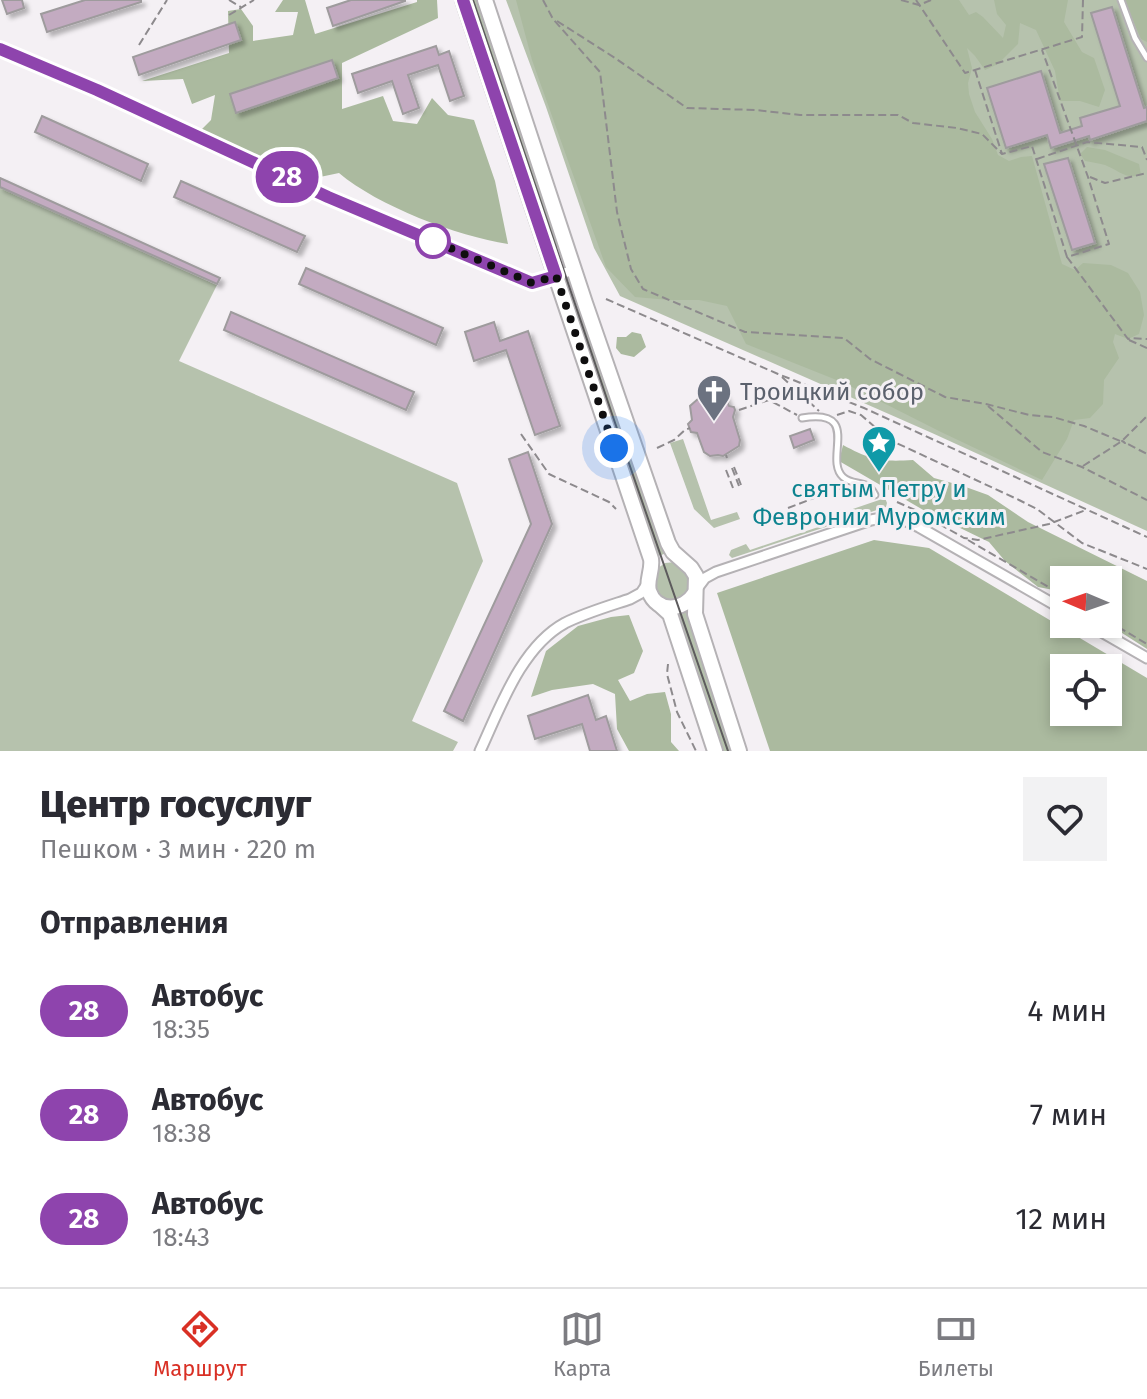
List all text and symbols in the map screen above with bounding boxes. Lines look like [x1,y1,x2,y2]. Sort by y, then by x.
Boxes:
line badge: 28 [251,151,323,203]
text: 28 [272,160,302,193]
unlabelled marker [416,224,450,258]
church icon: Троицкий собор [695,373,733,423]
place label: Троицкий собор [740,378,924,406]
place icon: святым Петру и Февронии Муромским [860,424,898,474]
your location [594,428,634,468]
place label: святым Петру и Февронии Муромским [752,475,1006,531]
north arrow [1050,566,1122,638]
map controls [1050,566,1122,726]
button: locate [1050,654,1122,726]
button: heart [1023,777,1107,861]
text: Центр госуслуг [40,781,311,827]
text: Пешком · 3 мин · 220 m [40,834,316,865]
text: Отправления [40,905,229,941]
text: Автобус [152,978,263,1014]
text: 4 мин [1027,993,1107,1029]
text: 28 [69,994,99,1027]
text: 18:35 [152,1014,210,1045]
text: Автобус [152,1082,263,1118]
text: 7 мин [1030,1097,1107,1133]
text: 28 [69,1098,99,1131]
text: 18:38 [152,1118,211,1149]
text: Автобус [152,1186,263,1222]
text: 12 мин [1015,1201,1107,1237]
text: 28 [69,1202,99,1235]
text: 18:43 [152,1222,210,1253]
tab: Маршрут [153,1307,247,1382]
tab: Карта [553,1307,611,1382]
tab: Билеты [918,1307,994,1382]

